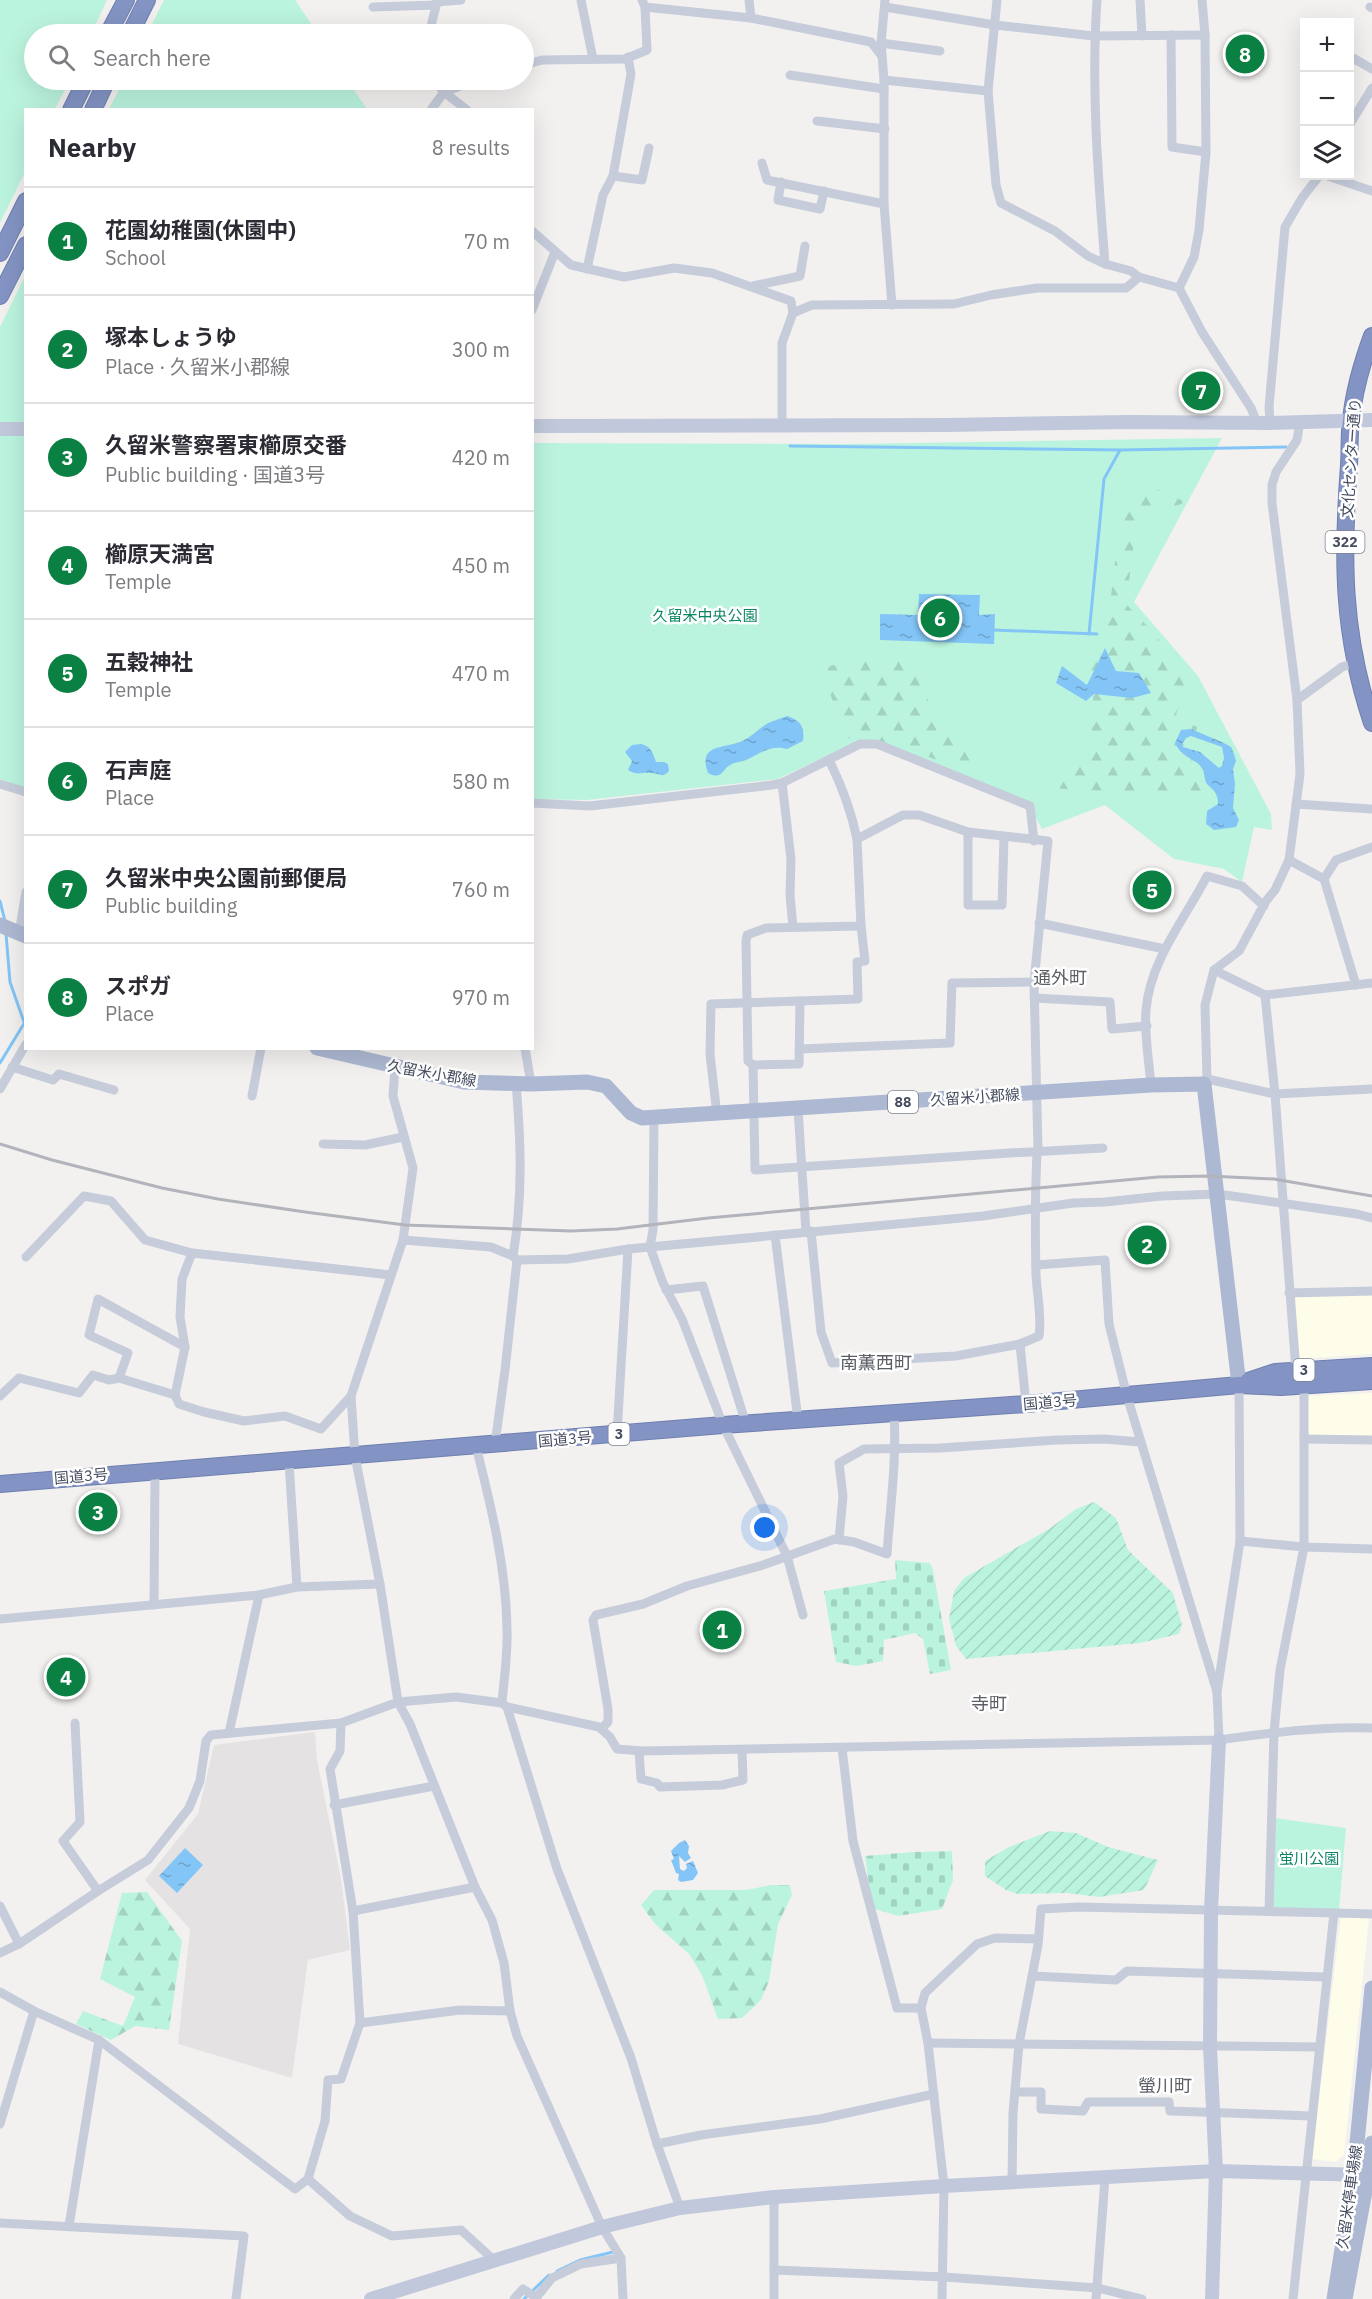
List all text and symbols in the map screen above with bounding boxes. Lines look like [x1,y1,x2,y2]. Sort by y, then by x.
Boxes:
map controls [1300,18,1354,180]
button: + [1300,18,1354,72]
search box [24,24,534,90]
pin: 8 [1226,32,1264,76]
icon: search [45,41,78,74]
text: Search here [93,43,211,72]
button: − [1300,72,1354,126]
button: layers [1300,126,1354,180]
text: Nearby [48,130,136,164]
text: 8 results [432,134,510,161]
text: 花園幼稚園(休園中) [105,215,296,244]
text: 1 [62,228,74,255]
text: 70 m [464,228,510,255]
text: School [105,244,166,271]
text: 塚本しょうゆ [105,322,237,351]
text: 2 [62,336,74,363]
text: 300 m [452,336,510,363]
text: Place · 久留米小郡線 [105,353,290,380]
pin: 7 [1182,368,1220,414]
street label: 文化センター通り [1337,397,1365,519]
text: 久留米警察署東櫛原交番 [105,430,347,459]
text: 3 [62,444,74,471]
text: 420 m [452,444,510,471]
text: Public building · 国道3号 [105,461,325,488]
road number: 322 [1326,531,1364,553]
text: 櫛原天満宮 [105,539,215,568]
text: 4 [62,552,74,579]
text: 450 m [452,552,510,579]
text: Temple [105,568,172,595]
pin: 6 [920,596,960,640]
park label: 久留米中央公園 [652,606,758,625]
text: 五穀神社 [105,647,193,676]
text: 5 [62,660,74,687]
text: 470 m [452,660,510,687]
text: Temple [105,676,172,703]
text: 石声庭 [105,755,171,784]
text: 6 [62,768,74,795]
text: 580 m [452,768,510,795]
text: Place [105,784,154,811]
text: 久留米中央公園前郵便局 [105,863,347,892]
pin: 5 [1132,868,1172,912]
text: 7 [62,876,74,903]
text: 760 m [452,876,510,903]
text: Public building [105,892,237,919]
district label: 通外町 [1033,966,1087,989]
text: スポガ [105,971,171,1000]
text: 8 [62,984,74,1011]
text: 970 m [452,984,510,1011]
text: Place [105,1000,154,1027]
street label: 久留米小郡線 [386,1056,478,1090]
street label: 久留米小郡線 [929,1084,1021,1110]
road number: 88 [888,1091,918,1113]
pin: 2 [1128,1222,1166,1268]
district label: 南薫西町 [840,1351,912,1374]
road number: 3 [1294,1359,1314,1381]
street label: 国道3号 [1022,1390,1078,1414]
road number: 3 [608,1423,630,1445]
street label: 国道3号 [537,1427,593,1451]
street label: 国道3号 [53,1464,109,1488]
pin: 3 [78,1490,118,1534]
your location [750,1513,779,1542]
pin: 1 [702,1608,742,1652]
pin: 4 [46,1654,86,1700]
district label: 寺町 [971,1692,1007,1715]
park label: 蛍川公園 [1279,1849,1339,1868]
district label: 螢川町 [1138,2074,1192,2097]
street label: 久留米停車場線 [1332,2144,1366,2250]

